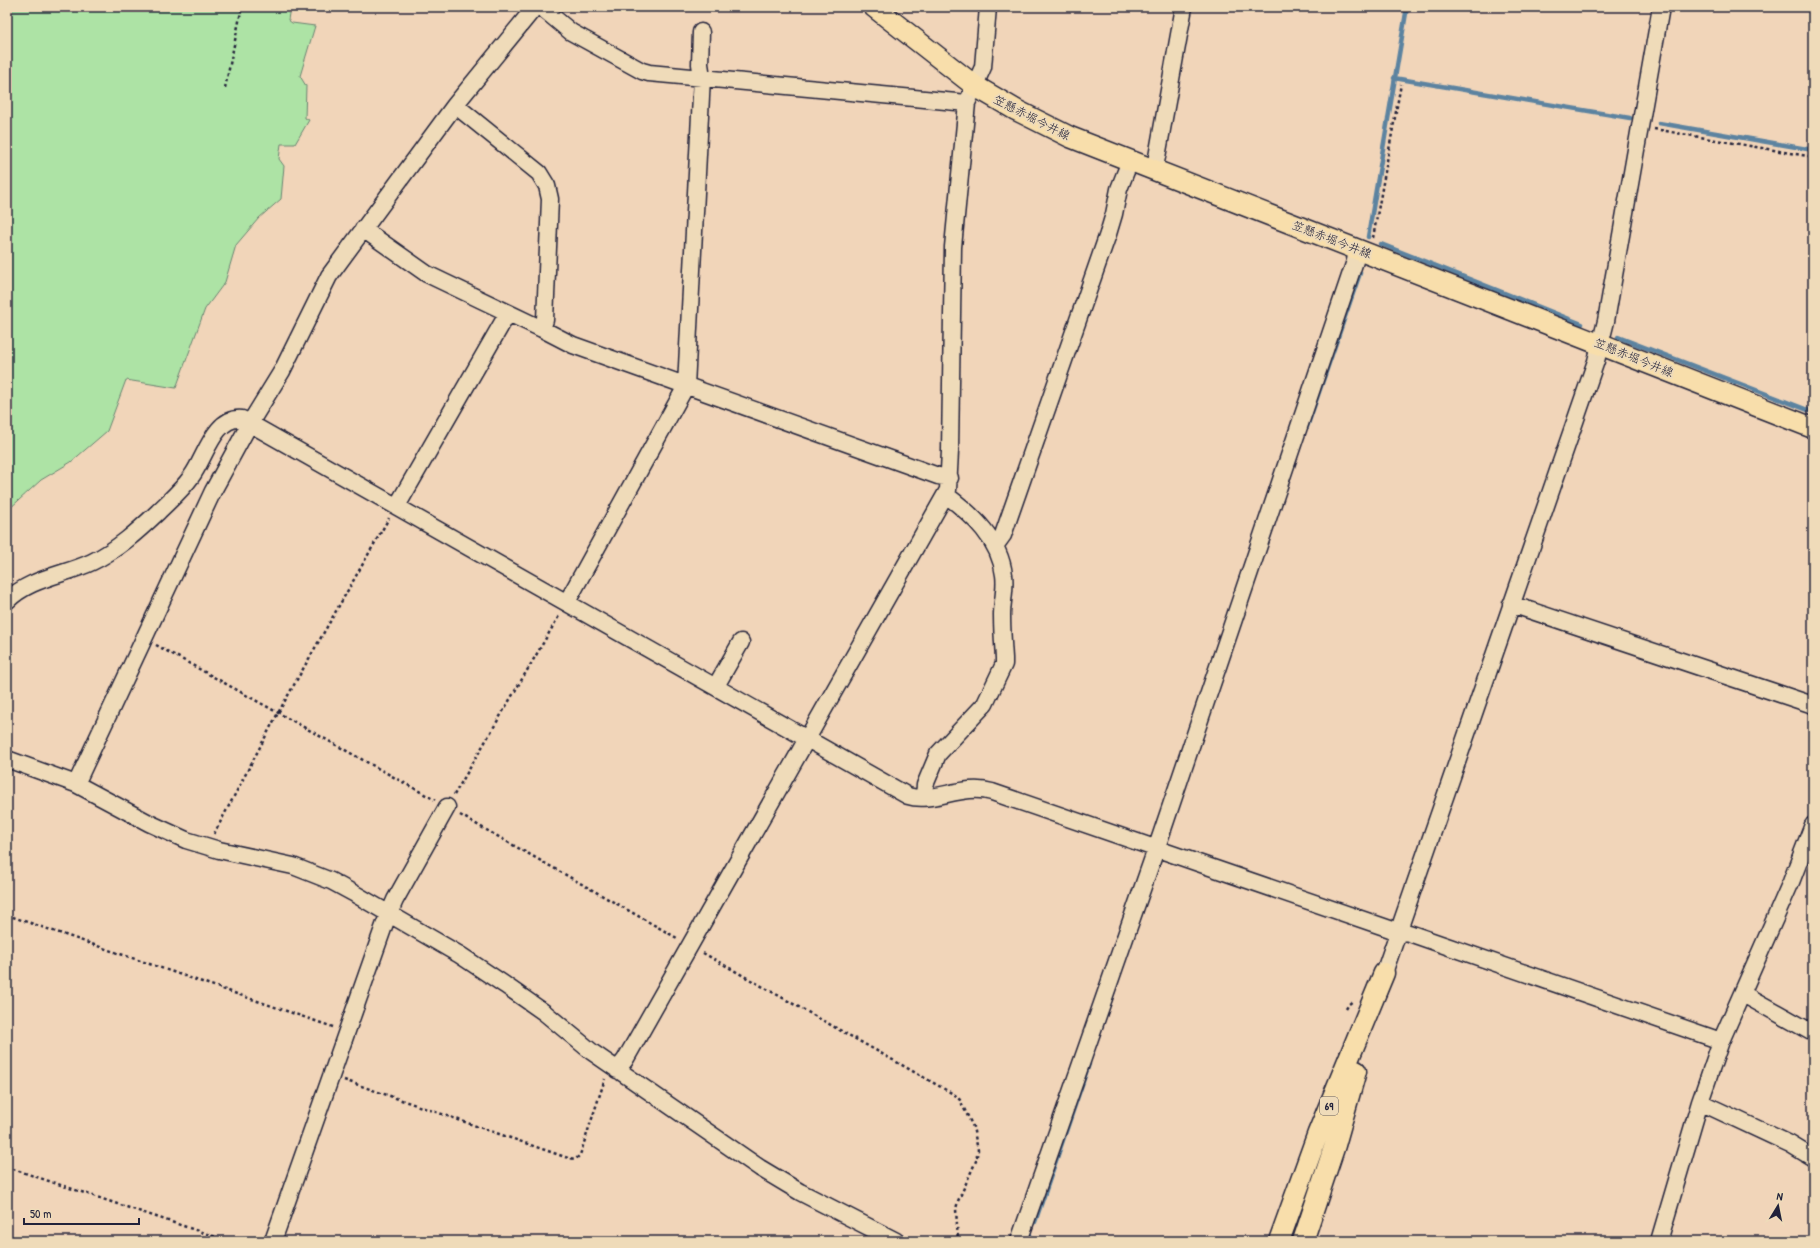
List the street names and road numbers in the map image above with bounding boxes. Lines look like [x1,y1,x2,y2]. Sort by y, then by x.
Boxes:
street label: 笠懸赤堀今井線 [991,90,1073,144]
street label: 笠懸赤堀今井線 [1290,216,1374,262]
street label: 笠懸赤堀今井線 [1592,333,1676,381]
road number: 69 [1320,1097,1338,1115]

